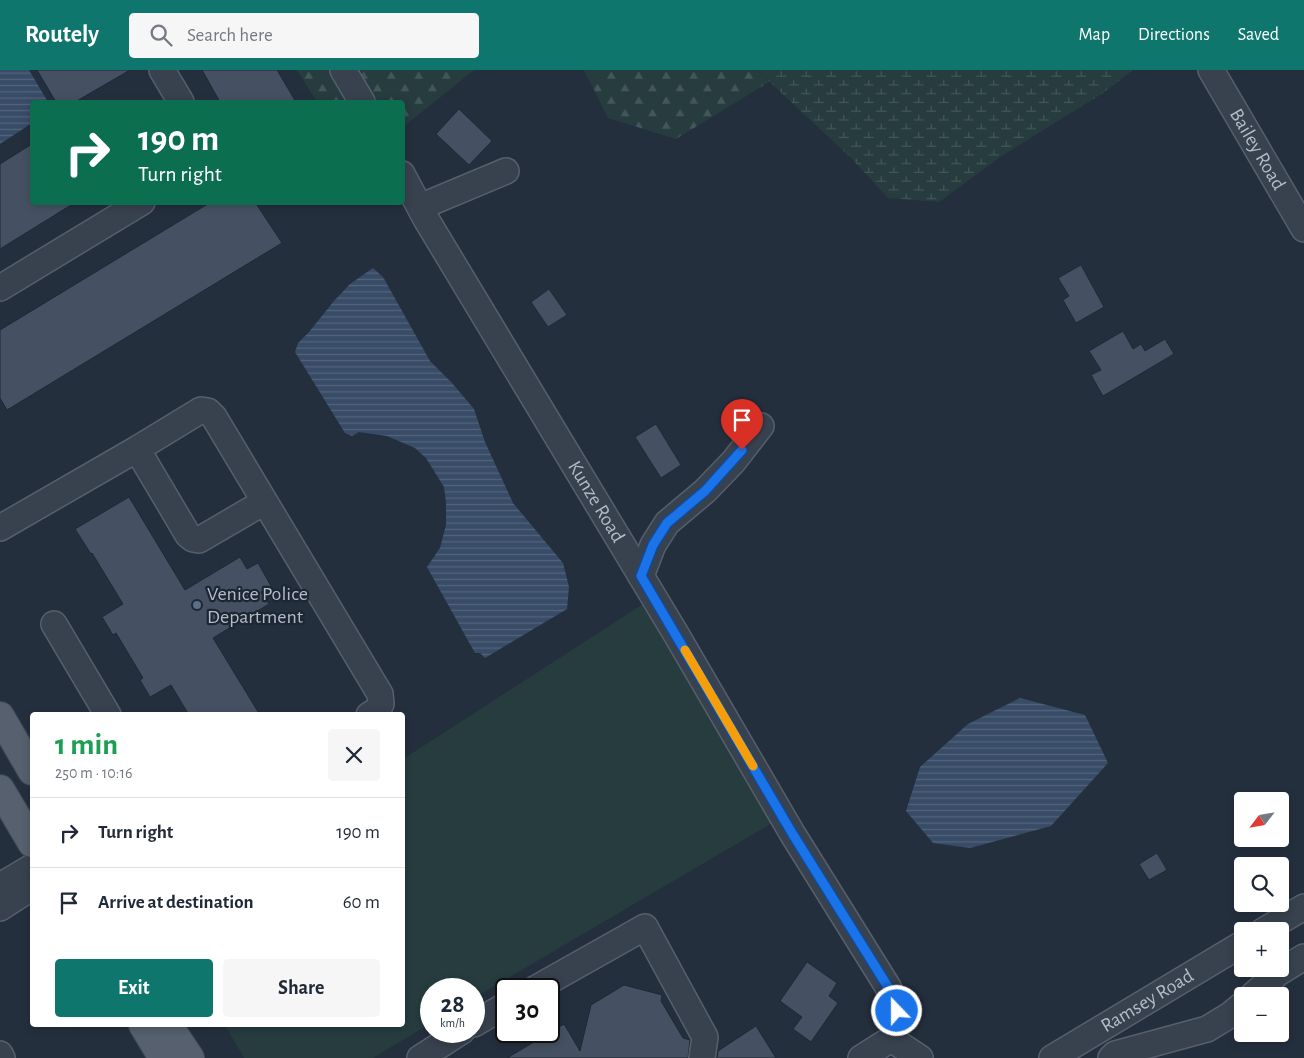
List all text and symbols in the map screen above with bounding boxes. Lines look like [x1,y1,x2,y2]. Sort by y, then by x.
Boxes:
search box [129,13,479,58]
icon: search [147,21,175,49]
text: Routely [25,23,99,47]
text: Search here [187,26,273,45]
text: Map [1079,26,1110,44]
text: Directions [1138,26,1210,44]
text: Saved [1238,26,1279,44]
street label: Bailey Road [1226,105,1289,194]
icon: right [55,120,120,185]
text: 190 m [138,122,219,157]
text: Turn right [138,163,222,185]
pin [721,399,763,450]
icon: arrive [728,406,756,434]
street label: Kunze Road [564,457,628,546]
place label: Venice Police Department [207,584,308,627]
marker: Venice Police Department [191,599,203,611]
button: close [328,729,380,781]
text: 1 min [55,730,118,760]
text: 250 m · 10:16 [55,765,132,781]
north arrow [1234,792,1289,848]
map controls [1234,792,1289,1042]
icon: right [55,819,83,847]
text: Turn right [98,823,173,842]
text: 190 m [336,823,380,842]
button: search [1234,857,1289,912]
icon: arrive [55,889,83,917]
text: Arrive at destination [98,893,254,912]
text: 60 m [343,893,380,912]
button: + [1234,922,1289,977]
button: Exit [55,959,213,1017]
button: Share [223,959,380,1017]
street label: Ramsey Road [1097,966,1197,1036]
speed limit sign: 30 [495,978,560,1043]
position arrow [870,984,922,1036]
button: − [1234,987,1289,1042]
text: 28 [440,992,465,1017]
text: km/h [440,1017,465,1029]

